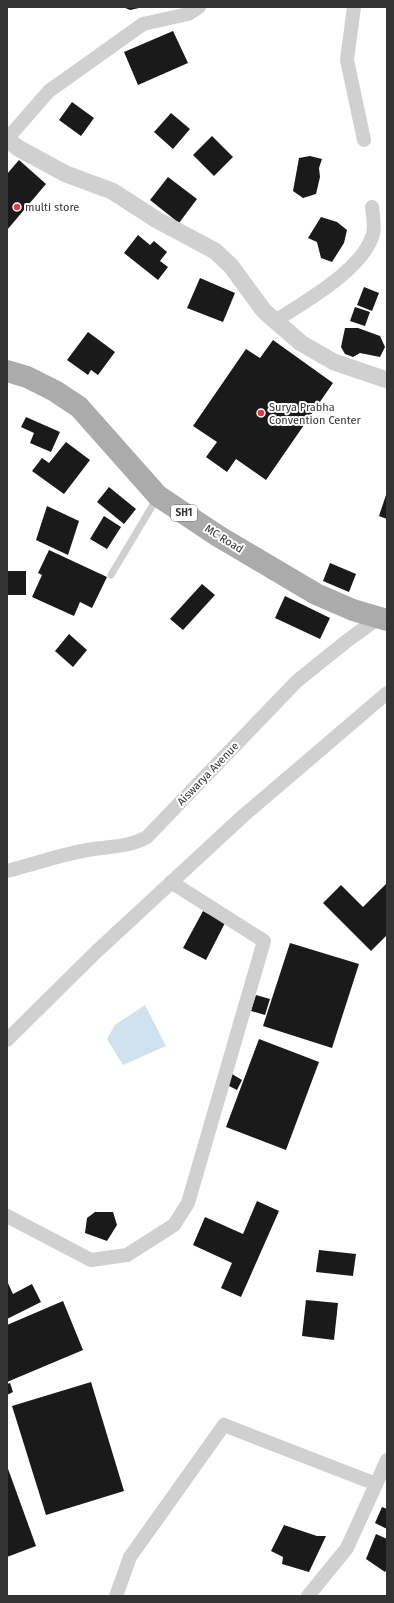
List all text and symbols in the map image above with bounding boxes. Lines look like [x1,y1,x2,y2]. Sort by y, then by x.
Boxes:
place label: multi store [25,201,79,214]
marker: multi store [12,202,22,212]
place label: Surya Prabha Convention Center [269,401,362,427]
marker: Surya Prabha Convention Center [256,408,266,418]
road number: SH1 [171,505,197,521]
street label: MC Road [202,522,246,556]
street label: Aiswarya Avenue [174,740,242,808]

